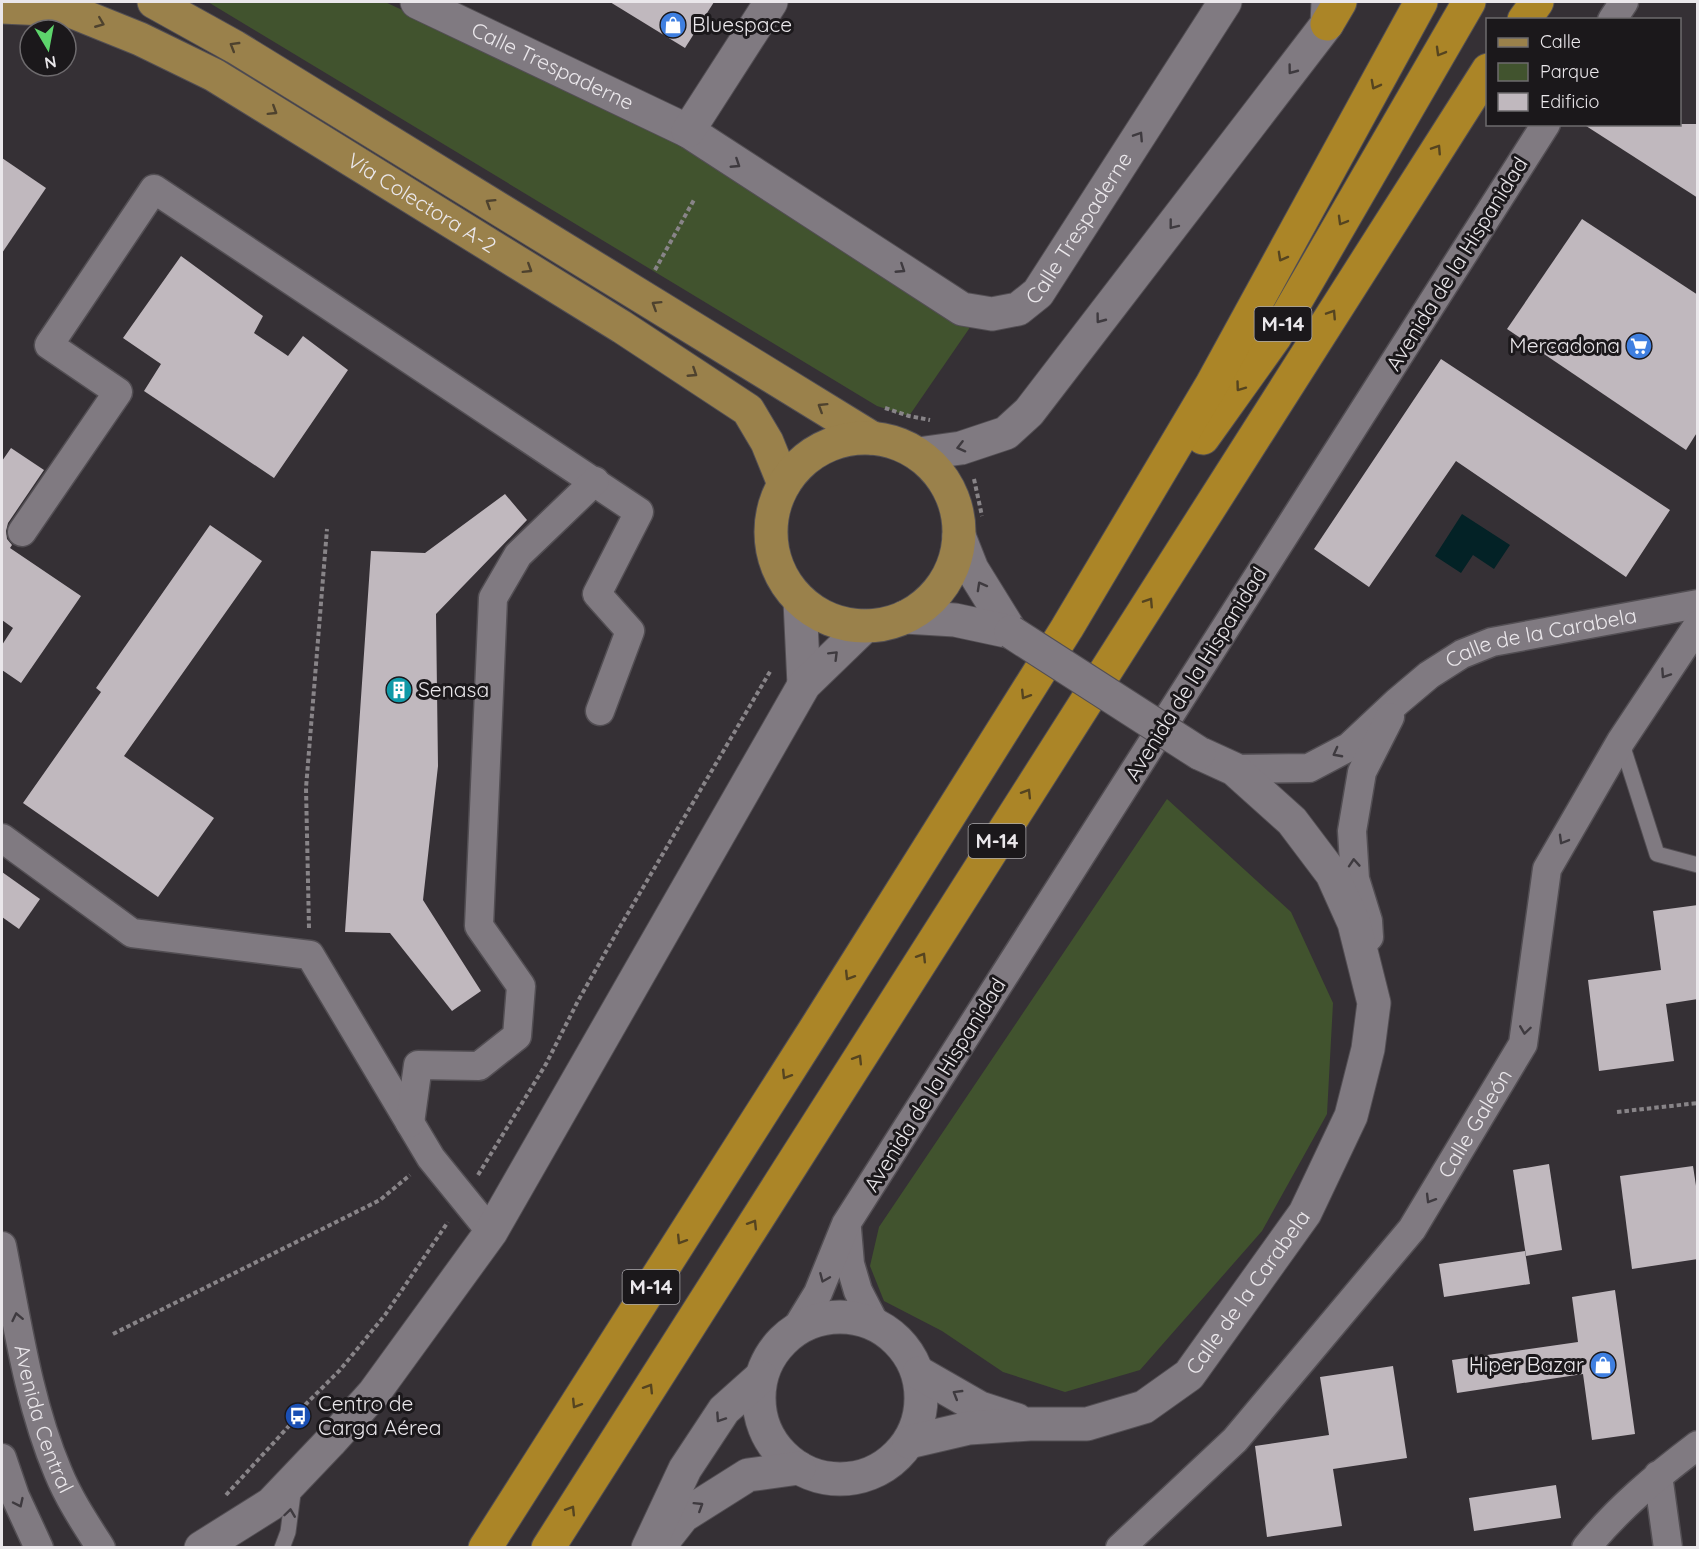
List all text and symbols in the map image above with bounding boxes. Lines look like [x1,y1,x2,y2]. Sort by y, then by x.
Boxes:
shop icon: Bluespace [658,10,688,40]
place label: Bluespace [692,11,792,37]
one-way arrow [93,16,104,28]
street label: Calle Trespaderne [468,16,638,115]
north arrow [18,18,78,78]
legend [1486,18,1681,126]
text: Calle [1540,30,1581,53]
one-way arrow [230,42,240,54]
one-way arrow [1436,46,1447,56]
text: N [43,52,58,74]
text: Parque [1540,60,1599,83]
one-way arrow [1288,64,1299,75]
one-way arrow [1371,79,1382,90]
text: Edificio [1540,90,1599,113]
one-way arrow [267,104,277,116]
one-way arrow [1131,132,1143,142]
one-way arrow [1430,145,1442,155]
street label: Vía Colectora A-2 [343,147,501,258]
street label: Calle Trespaderne [1020,147,1137,310]
street label: Avenida de la Hispanidad [1380,152,1533,375]
one-way arrow [729,157,740,168]
one-way arrow [486,199,496,211]
one-way arrow [1338,215,1350,225]
one-way arrow [1169,218,1180,229]
one-way arrow [1278,251,1289,261]
one-way arrow [522,262,532,274]
one-way arrow [894,262,905,273]
one-way arrow [652,301,662,313]
road number: M-14 [1254,307,1312,341]
one-way arrow [1325,309,1336,320]
one-way arrow [1096,313,1107,324]
supermarket icon: Mercadona [1624,331,1654,361]
place label: Mercadona [1509,332,1620,358]
one-way arrow [686,366,697,377]
one-way arrow [1236,380,1247,391]
one-way arrow [818,403,828,415]
one-way arrow [956,440,966,453]
street label: Avenida de la Hispanidad [1119,562,1272,785]
one-way arrow [977,581,988,592]
one-way arrow [1141,598,1153,608]
street label: Calle de la Carabela [1440,602,1639,673]
one-way arrow [827,652,838,662]
one-way arrow [1661,667,1672,678]
building icon: Senasa [384,675,414,705]
place label: Senasa [418,676,489,702]
one-way arrow [1021,688,1032,699]
one-way arrow [1333,746,1343,757]
one-way arrow [1020,789,1032,799]
road number: M-14 [968,824,1026,858]
one-way arrow [1559,834,1571,845]
one-way arrow [1348,858,1361,867]
one-way arrow [915,953,927,963]
one-way arrow [845,969,856,980]
street label: Avenida de la Hispanidad [858,973,1011,1196]
one-way arrow [1520,1025,1532,1034]
one-way arrow [850,1055,862,1065]
street label: Calle Galeón [1432,1064,1517,1182]
one-way arrow [782,1069,793,1080]
one-way arrow [1426,1193,1438,1203]
street label: Calle de la Carabela [1180,1204,1315,1379]
one-way arrow [746,1219,757,1230]
one-way arrow [676,1234,688,1244]
road number: M-14 [622,1270,680,1304]
one-way arrow [819,1272,831,1283]
one-way arrow [11,1313,24,1323]
street label: Avenida Central [9,1342,80,1497]
shop icon: Hiper Bazar [1588,1350,1618,1380]
place label: Hiper Bazar [1469,1351,1584,1377]
one-way arrow [641,1384,653,1394]
place label: Centro de Carga Aérea [318,1390,441,1440]
one-way arrow [953,1390,963,1402]
one-way arrow [572,1397,583,1408]
bus stop icon: Centro de Carga Aérea [283,1401,313,1431]
one-way arrow [716,1411,727,1422]
one-way arrow [11,1497,23,1508]
one-way arrow [692,1503,703,1514]
one-way arrow [564,1506,576,1516]
one-way arrow [284,1509,296,1518]

